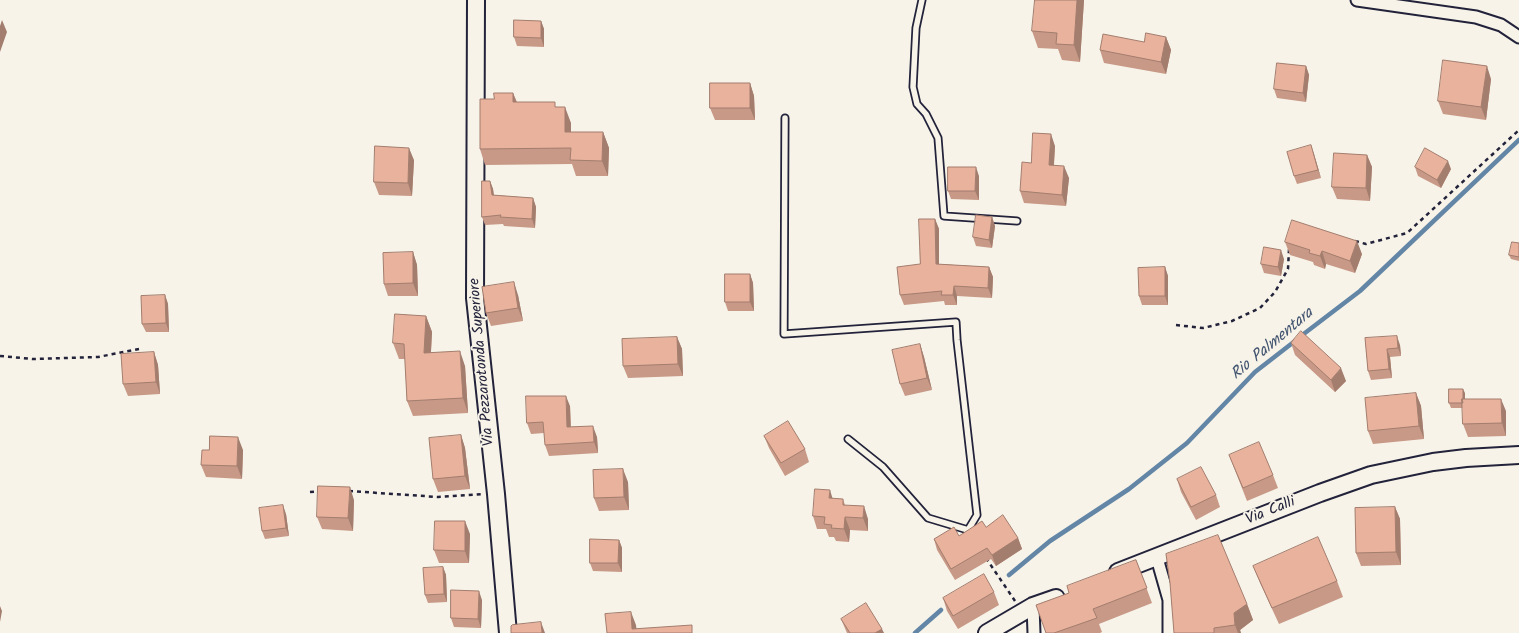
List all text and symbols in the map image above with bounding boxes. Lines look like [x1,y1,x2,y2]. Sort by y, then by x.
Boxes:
street label: Via Pezzarotonda Superiore [467,277,499,447]
water label: Rio Palmentara [1228,305,1318,385]
street label: Via Calli [1244,494,1298,530]

